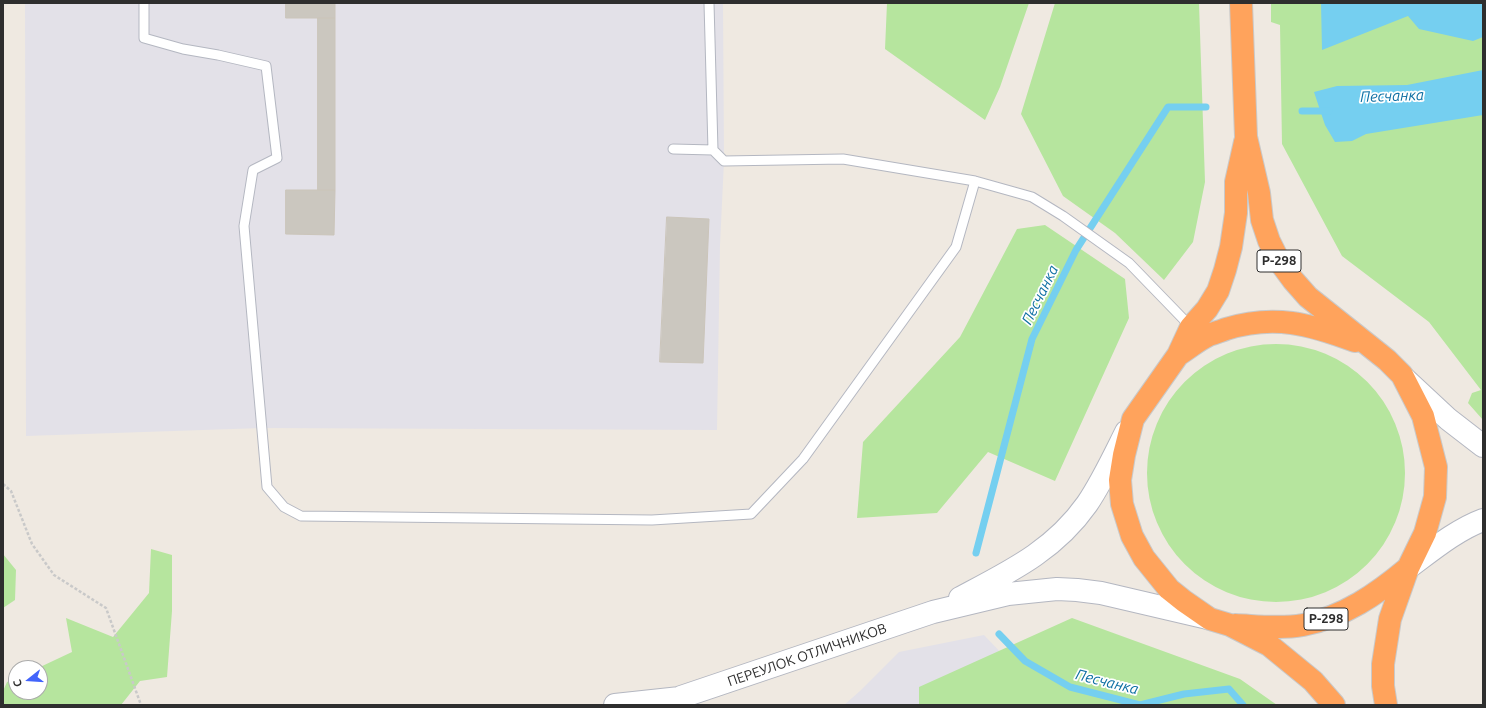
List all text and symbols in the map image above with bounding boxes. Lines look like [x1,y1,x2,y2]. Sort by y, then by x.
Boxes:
water label: Песчанка [1360,86,1424,106]
road number: Р-298 [1257,250,1301,272]
water label: Песчанка [1018,262,1062,328]
road number: Р-298 [1304,608,1348,630]
street label: ПЕРЕУЛОК ОТЛИЧНИКОВ [725,620,889,690]
north arrow [8,660,48,700]
water label: Песчанка [1074,666,1140,698]
text: С [11,678,24,688]

